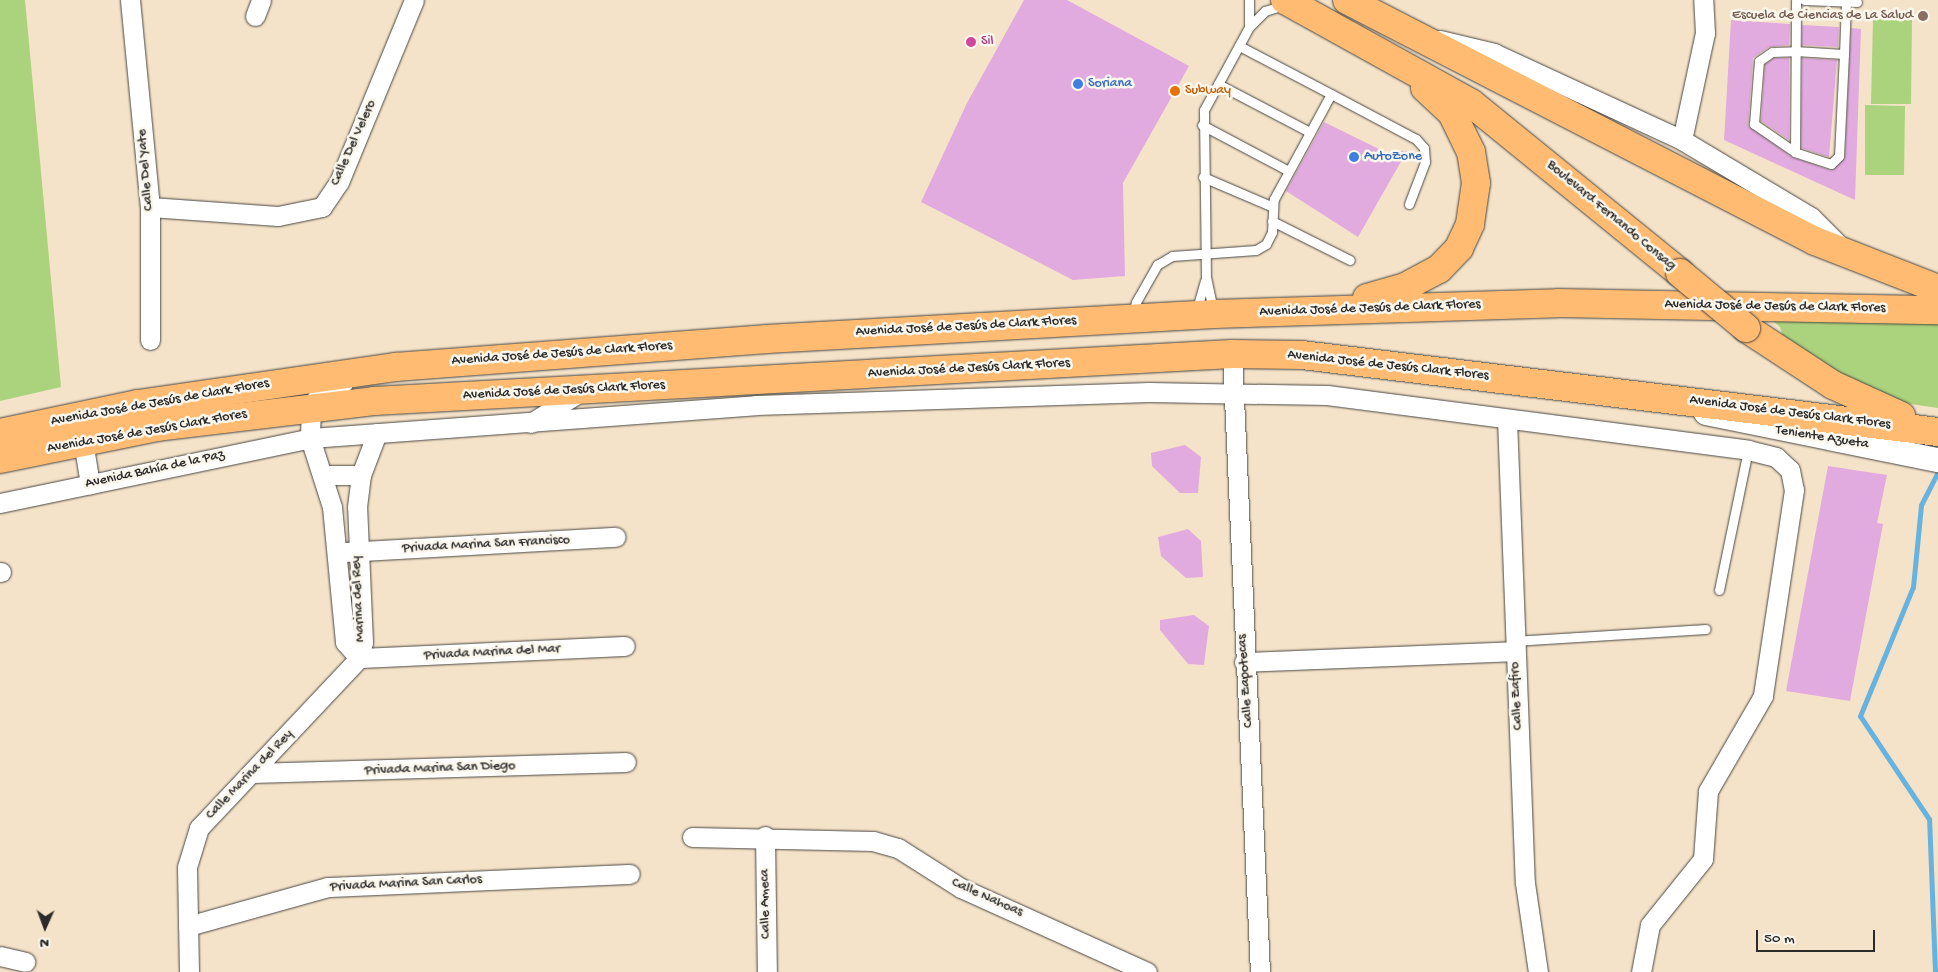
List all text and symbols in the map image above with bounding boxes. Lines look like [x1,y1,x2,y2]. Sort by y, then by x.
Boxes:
place label: Escuela de Ciencias de La Salud [1732,8,1913,24]
marker: Escuela de Ciencias de La Salud [1917,10,1929,22]
place label: Sil [981,34,994,50]
marker: Sil [965,36,977,48]
place label: Soriana [1088,76,1132,92]
marker: Soriana [1072,78,1084,90]
place label: Subway [1185,83,1231,99]
marker: Subway [1169,85,1181,97]
street label: Calle Del Velero [328,97,380,189]
street label: Calle Del Yate [134,128,158,212]
place label: AutoZone [1364,149,1422,165]
marker: AutoZone [1348,151,1360,163]
street label: Boulevard Fernando Consag [1543,157,1679,275]
street label: Avenida José de Jesús de Clark Flores [1259,297,1481,321]
street label: Avenida José de Jesús de Clark Flores [1664,297,1886,317]
street label: Avenida José de Jesús de Clark Flores [855,313,1077,341]
street label: Avenida José de Jesús de Clark Flores [451,338,673,370]
street label: Avenida José de Jesús Clark Flores [1286,347,1490,385]
street label: Avenida José de Jesús Clark Flores [867,355,1071,383]
street label: Avenida José de Jesús de Clark Flores [50,376,270,430]
street label: Avenida José de Jesús Clark Flores [462,377,666,405]
street label: Avenida José de Jesús Clark Flores [1689,392,1891,434]
street label: Avenida José de Jesús Clark Flores [46,406,248,458]
street label: Teniente Azueta [1774,422,1870,454]
street label: Avenida Bahía de la Paz [84,447,226,493]
street label: Privada Marina San Francisco [402,532,570,558]
street label: Marina del Rey [348,555,370,643]
street label: Calle Zapotecas [1234,634,1258,728]
street label: Privada Marina del Mar [423,641,561,665]
street label: Calle Zafiro [1507,661,1527,731]
street label: Calle Marina del Rey [203,727,297,823]
street label: Privada Marina San Diego [364,758,516,780]
street label: Calle Ameca [757,869,775,939]
street label: Privada Marina San Carlos [330,872,482,896]
street label: Calle Nahoas [949,875,1025,921]
north arrow [20,902,70,952]
scale bar [1758,920,1877,952]
text: 50 m [1764,930,1795,948]
text: N [40,934,49,951]

